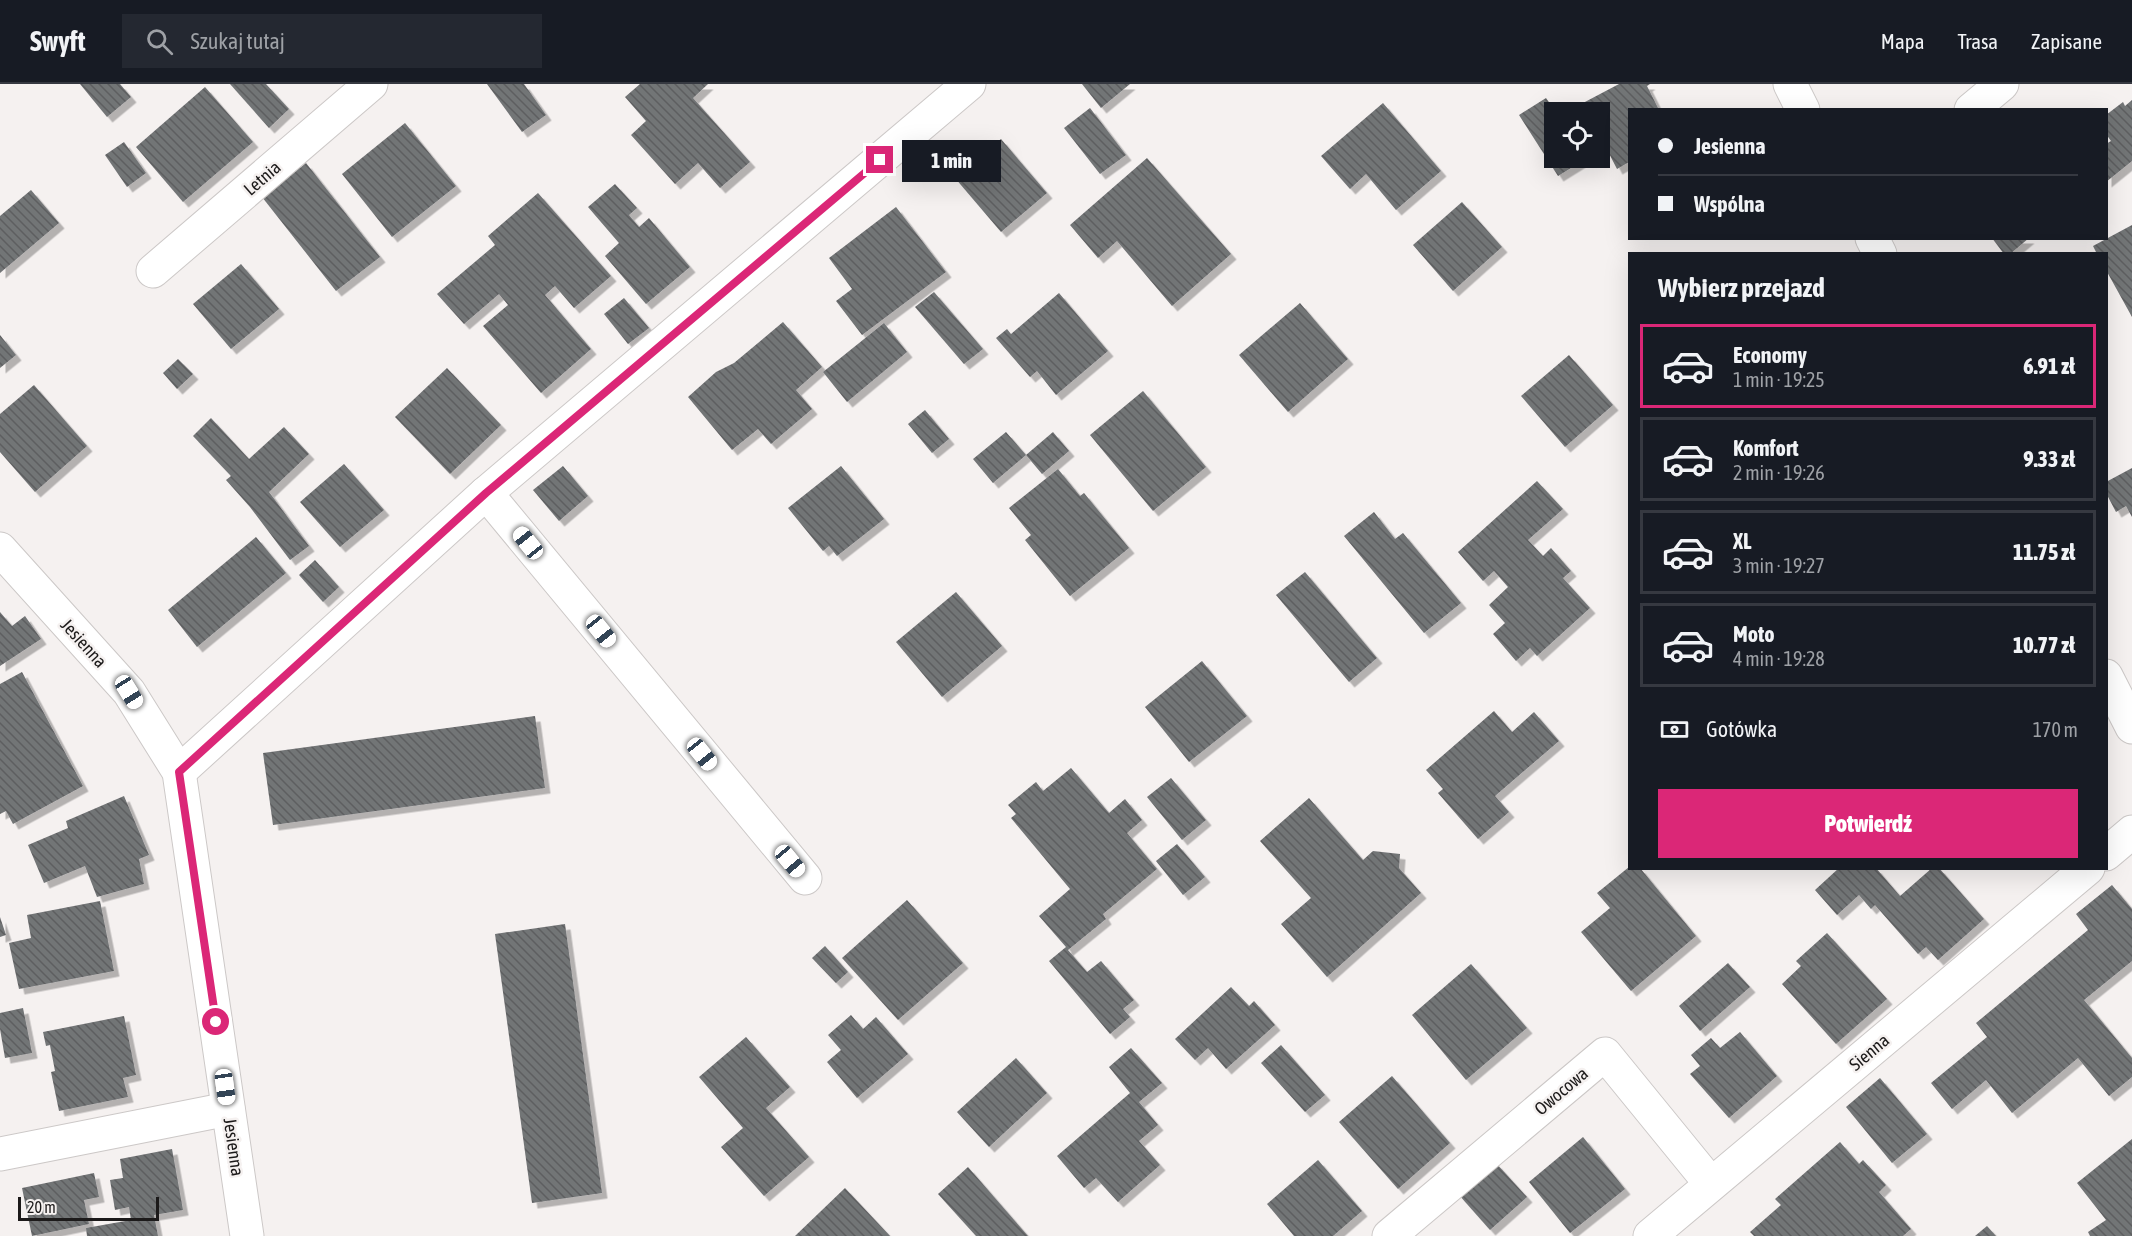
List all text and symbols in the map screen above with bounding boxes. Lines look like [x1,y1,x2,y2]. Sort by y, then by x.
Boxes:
search box [122,14,542,68]
text: Swyft [30,25,86,57]
icon: search [143,25,176,58]
text: Szukaj tutaj [191,28,285,54]
text: Mapa [1881,29,1924,53]
text: Trasa [1957,29,1998,53]
text: Zapisane [2031,29,2102,53]
map controls [1544,102,1610,168]
button: locate [1544,102,1610,168]
text: Jesienna [1694,133,1765,159]
callout: 1 min [901,139,1000,181]
route end [866,146,893,173]
text: 1 min [931,149,972,172]
street label: Letnia [239,156,285,200]
text: Wspólna [1694,191,1765,217]
text: Wybierz przejazd [1658,272,1825,303]
icon: car [1661,339,1715,393]
text: Economy [1733,342,1807,368]
text: 6.91 zł [2023,353,2075,379]
text: 1 min · 19:25 [1733,368,1825,391]
icon: car [1661,432,1715,486]
text: Komfort [1733,435,1799,461]
text: 9.33 zł [2023,446,2075,472]
text: 2 min · 19:26 [1733,461,1825,484]
car [510,523,546,563]
icon: car [1661,525,1715,579]
text: XL [1733,528,1751,554]
text: 11.75 zł [2013,539,2075,565]
text: 3 min · 19:27 [1733,554,1825,577]
car [583,611,619,651]
street label: Jesienna [57,614,111,672]
icon: car [1661,618,1715,672]
text: Moto [1733,621,1775,647]
text: 10.77 zł [2013,632,2075,658]
text: 4 min · 19:28 [1733,647,1825,670]
car [112,672,146,712]
icon: cash [1658,713,1691,746]
text: Gotówka [1706,716,1777,742]
text: 170 m [2033,718,2078,741]
car [684,734,720,774]
button: Potwierdź [1658,789,2078,858]
car [772,841,808,881]
route start [202,1008,229,1035]
street label: Sienna [1845,1029,1893,1075]
street label: Owocowa [1530,1063,1592,1119]
car [214,1068,236,1106]
street label: Jesienna [220,1117,248,1177]
scale bar [18,1194,159,1222]
text: 20 m [27,1198,56,1216]

